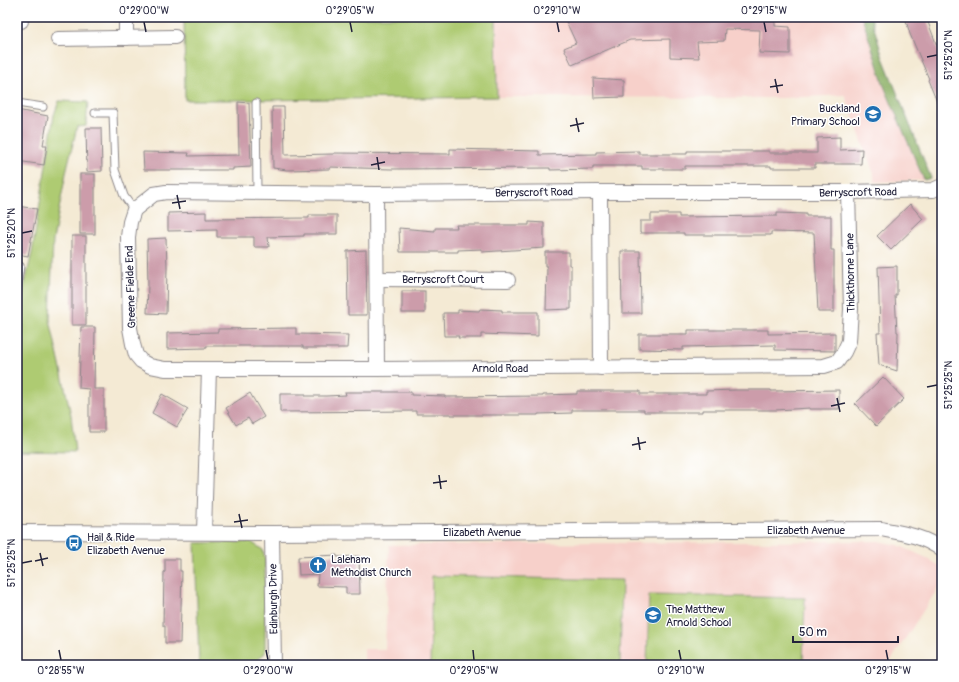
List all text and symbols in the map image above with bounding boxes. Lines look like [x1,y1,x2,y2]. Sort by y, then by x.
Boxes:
text: 0°29'00"W [119,5,170,17]
text: 0°29'05"W [326,5,375,17]
text: 0°29'10"W [533,5,581,17]
text: 0°29'15"W [741,5,787,17]
text: 51°25'20"N [943,30,955,80]
place label: Buckland Primary School [791,102,860,128]
school or university icon: Buckland Primary School [863,104,883,124]
street label: Berryscroft Road [495,185,573,200]
street label: Berryscroft Road [819,185,897,200]
text: 51°25'20"N [6,208,18,258]
street label: Thickthorne Lane [843,233,858,313]
street label: Greene Fielde End [123,245,138,329]
street label: Berryscroft Court [402,273,485,286]
text: 51°25'25"N [943,360,955,409]
street label: Arnold Road [472,362,528,375]
street label: Elizabeth Avenue [767,524,845,537]
street label: Elizabeth Avenue [443,526,521,539]
place label: Hail & Ride Elizabeth Avenue [87,531,165,557]
bus stop icon: Hail & Ride Elizabeth Avenue [64,533,84,553]
text: 51°25'25"N [6,538,18,587]
place label: Laleham Methodist Church [331,553,411,579]
church icon: Laleham Methodist Church [308,555,328,575]
street label: Edinburgh Drive [266,563,281,634]
place label: The Matthew Arnold School [666,603,731,629]
school or university icon: The Matthew Arnold School [643,605,663,625]
scale bar [793,618,898,644]
text: 50 m [799,625,827,640]
text: 0°28'55"W [37,665,85,677]
text: 0°29'00"W [243,665,294,677]
text: 0°29'05"W [450,665,499,677]
text: 0°29'10"W [657,665,705,677]
text: 0°29'15"W [865,665,911,677]

